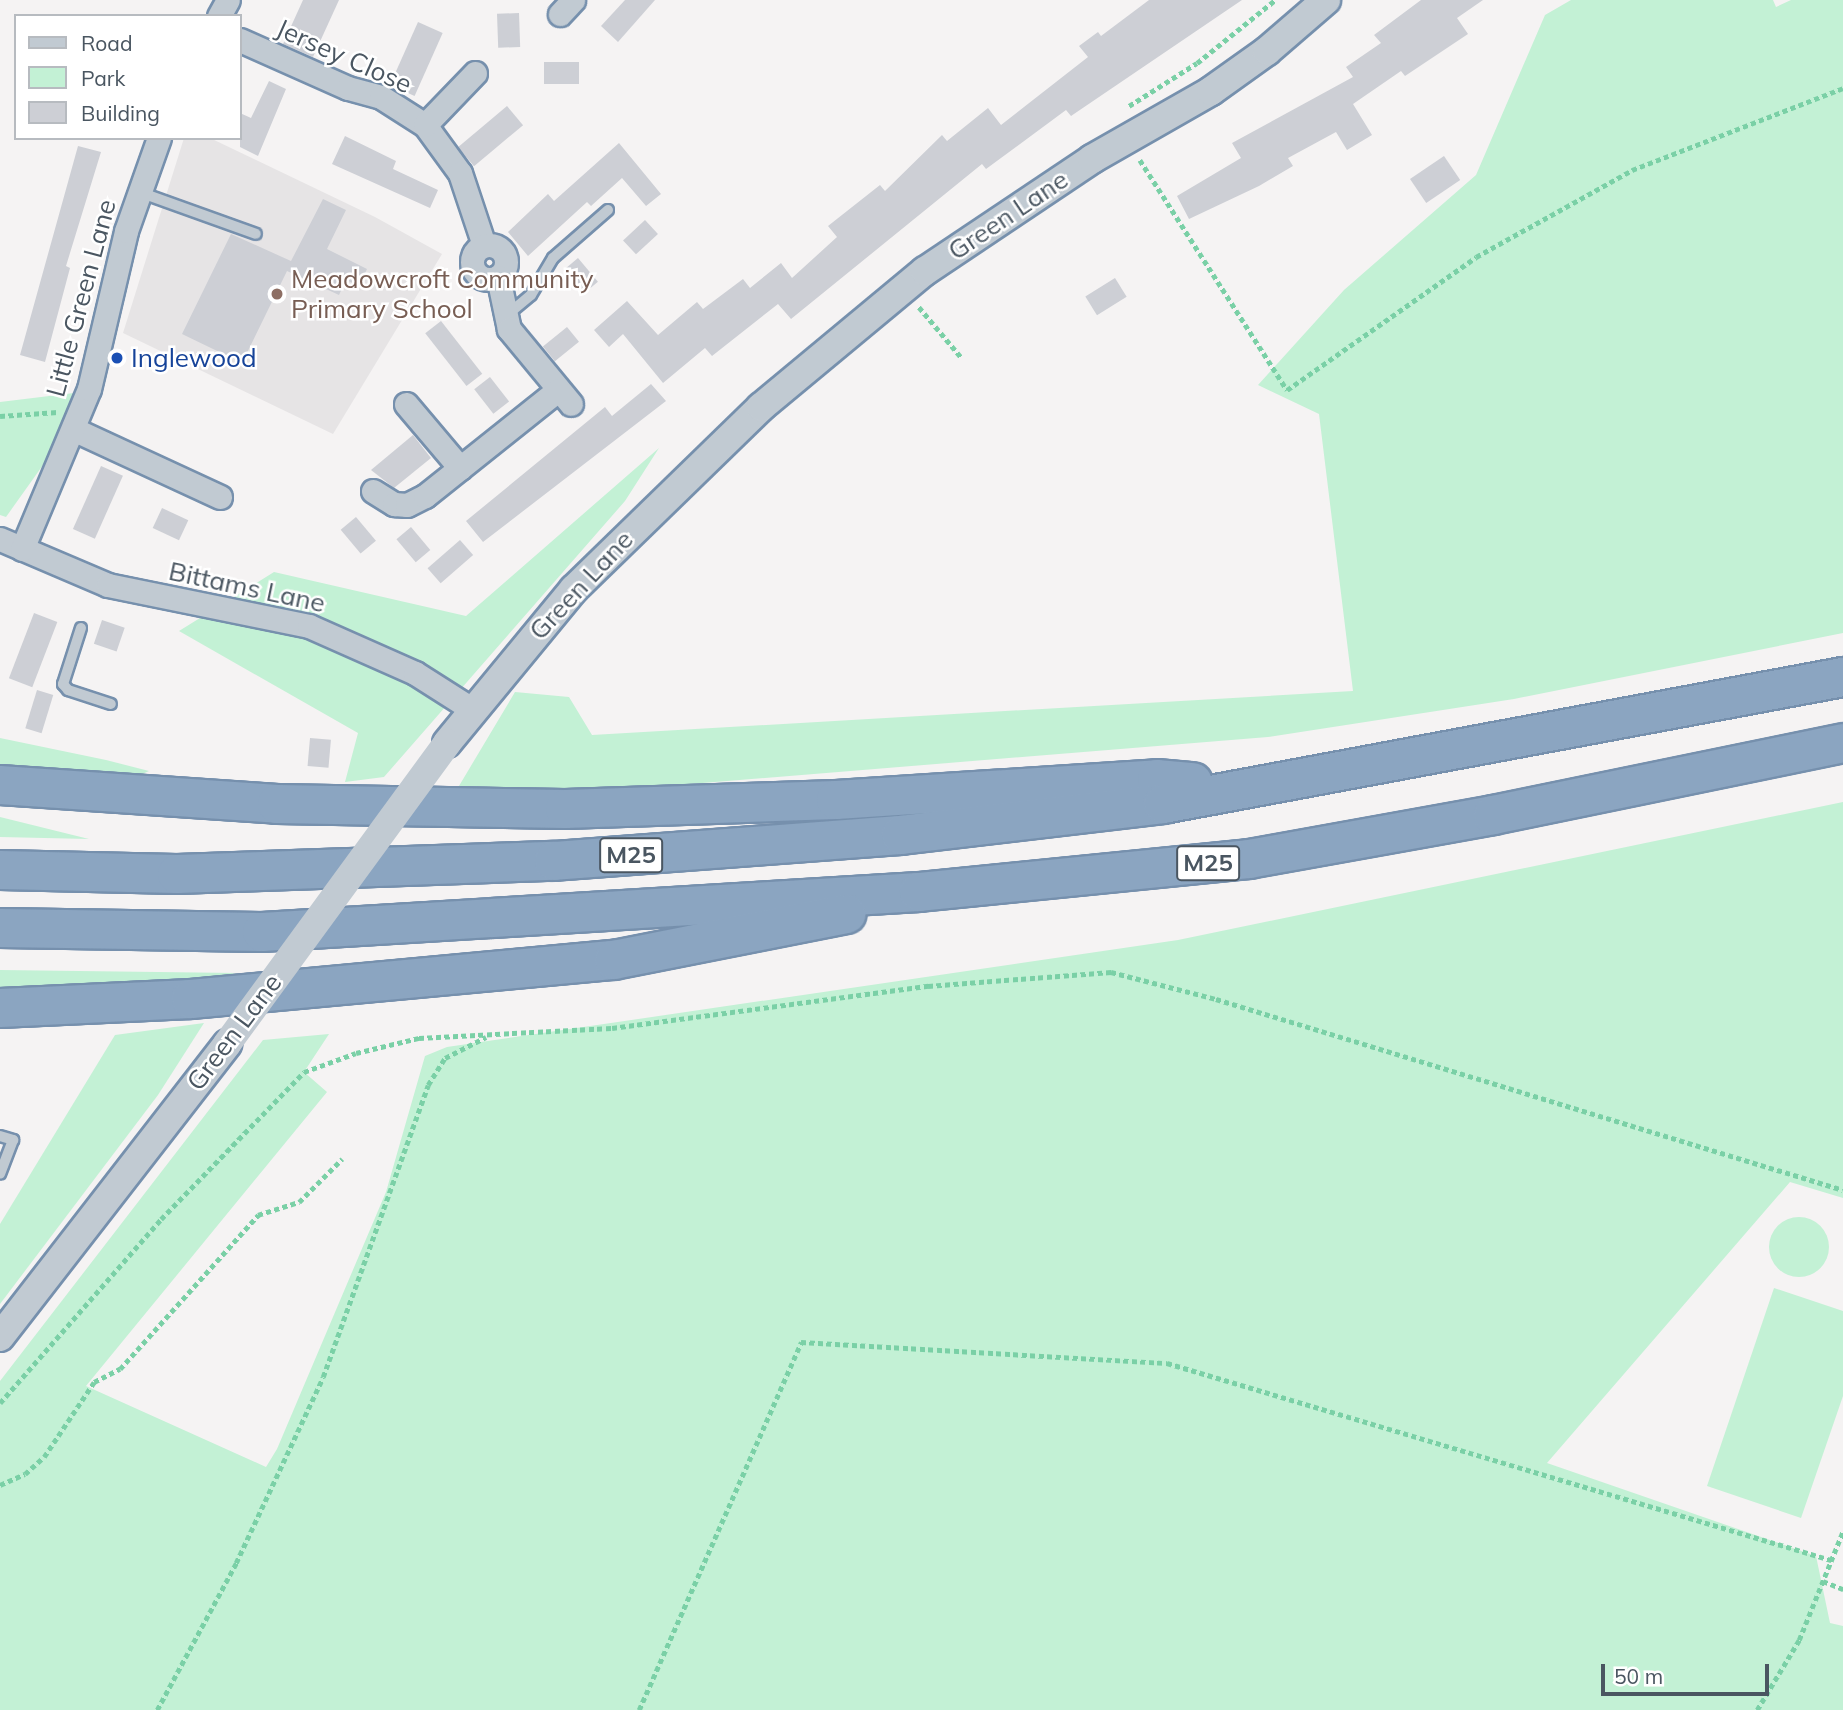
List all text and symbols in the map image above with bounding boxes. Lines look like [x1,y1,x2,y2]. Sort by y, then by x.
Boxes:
street label: Jersey Close [271,12,417,100]
legend [14,14,242,140]
text: Road [81,30,132,56]
text: Park [81,65,125,91]
text: Building [81,100,160,126]
street label: Green Lane [942,164,1074,266]
street label: Little Green Lane [40,196,122,400]
place label: Meadowcroft Community Primary School [291,263,593,324]
marker: Meadowcroft Community Primary School [269,286,285,302]
place label: Inglewood [131,342,257,374]
marker: Inglewood [109,350,125,366]
street label: Green Lane [523,524,639,646]
street label: Bittams Lane [166,555,328,619]
road number: M25 [598,834,664,876]
road number: M25 [1175,842,1241,884]
street label: Green Lane [180,968,288,1096]
scale bar [1605,1650,1773,1694]
text: 50 m [1614,1663,1663,1689]

